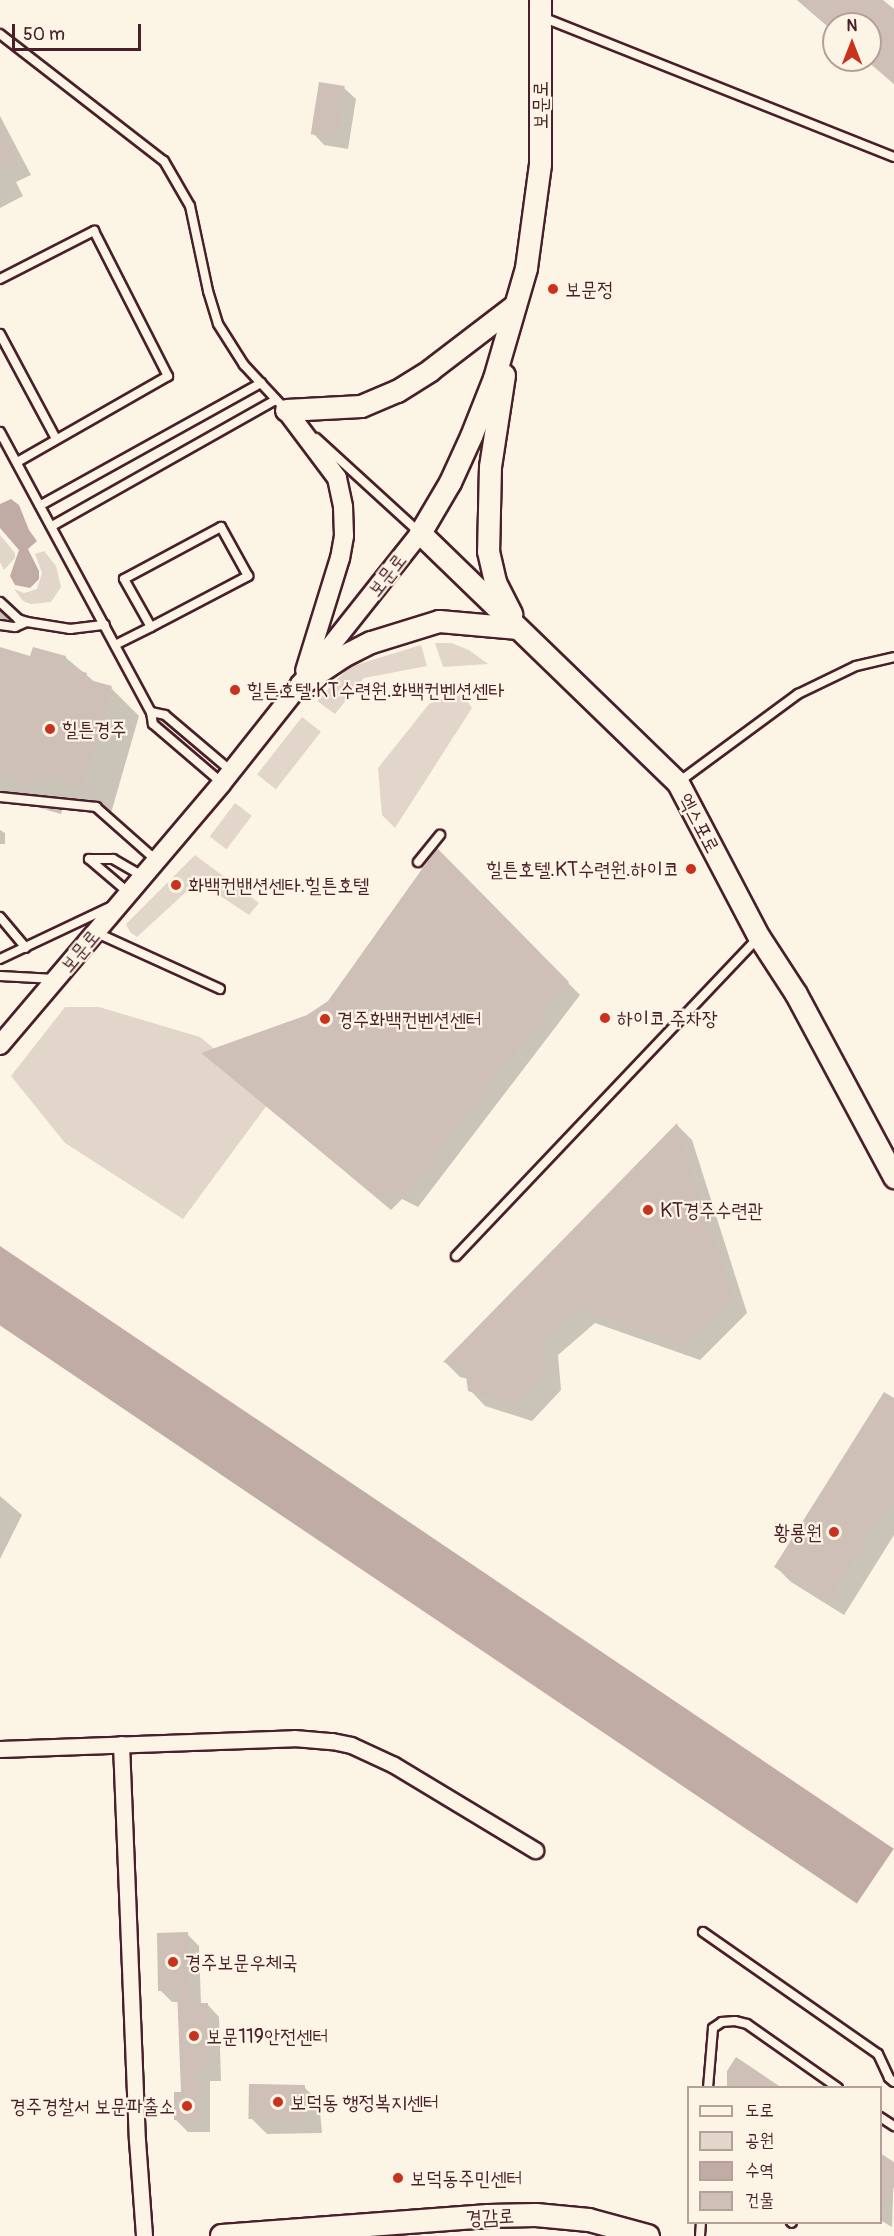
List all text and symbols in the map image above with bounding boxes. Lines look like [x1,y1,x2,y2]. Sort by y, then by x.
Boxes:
scale bar [15,12,144,50]
north arrow [822,12,882,72]
text: N [847,16,857,36]
text: 50 m [23,23,65,46]
street label: 보문로 [528,81,552,129]
place label: 보문정 [565,277,613,301]
marker: 보문정 [546,282,560,296]
street label: 보문로 [363,549,411,601]
place label: 힐튼호텔.KT수련원.화백컨벤션센타 [247,678,504,702]
marker: 힐튼호텔.KT수련원.화백컨벤션센타 [228,683,242,697]
place label: 힐튼경주 [62,717,126,741]
marker: 힐튼경주 [43,722,57,736]
street label: 엑스포로 [673,789,725,857]
place label: 힐튼호텔.KT수련원.하이코 [486,857,679,881]
marker: 힐튼호텔.KT수련원.하이코 [684,862,698,876]
place label: 화백컨밴션센타.힐튼호텔 [188,873,369,897]
marker: 화백컨밴션센타.힐튼호텔 [169,878,183,892]
street label: 보문로 [55,925,105,977]
place label: 하이코 주차장 [617,1006,718,1030]
place label: 경주화백컨벤션센터 [337,1007,482,1031]
marker: 하이코 주차장 [598,1011,612,1025]
marker: 경주화백컨벤션센터 [318,1012,332,1026]
place label: KT경주수련관 [660,1198,764,1222]
marker: KT경주수련관 [641,1203,655,1217]
place label: 황룡원 [774,1520,822,1544]
marker: 황룡원 [827,1525,841,1539]
place label: 경주보문우체국 [185,1950,298,1974]
marker: 경주보문우체국 [166,1955,180,1969]
place label: 보문119안전센터 [206,2024,329,2048]
marker: 보문119안전센터 [187,2029,201,2043]
legend [687,2086,882,2224]
place label: 보덕동 행정복지센터 [290,2090,439,2114]
place label: 경주경찰서 보문파출소 [10,2094,175,2118]
marker: 보덕동 행정복지센터 [271,2095,285,2109]
marker: 경주경찰서 보문파출소 [180,2099,194,2113]
text: 도로 [745,2099,774,2122]
text: 공원 [745,2129,774,2152]
text: 수역 [745,2159,774,2182]
place label: 보덕동주민센터 [410,2166,523,2190]
marker: 보덕동주민센터 [391,2171,405,2185]
text: 건물 [745,2189,774,2212]
street label: 경감로 [465,2204,515,2230]

